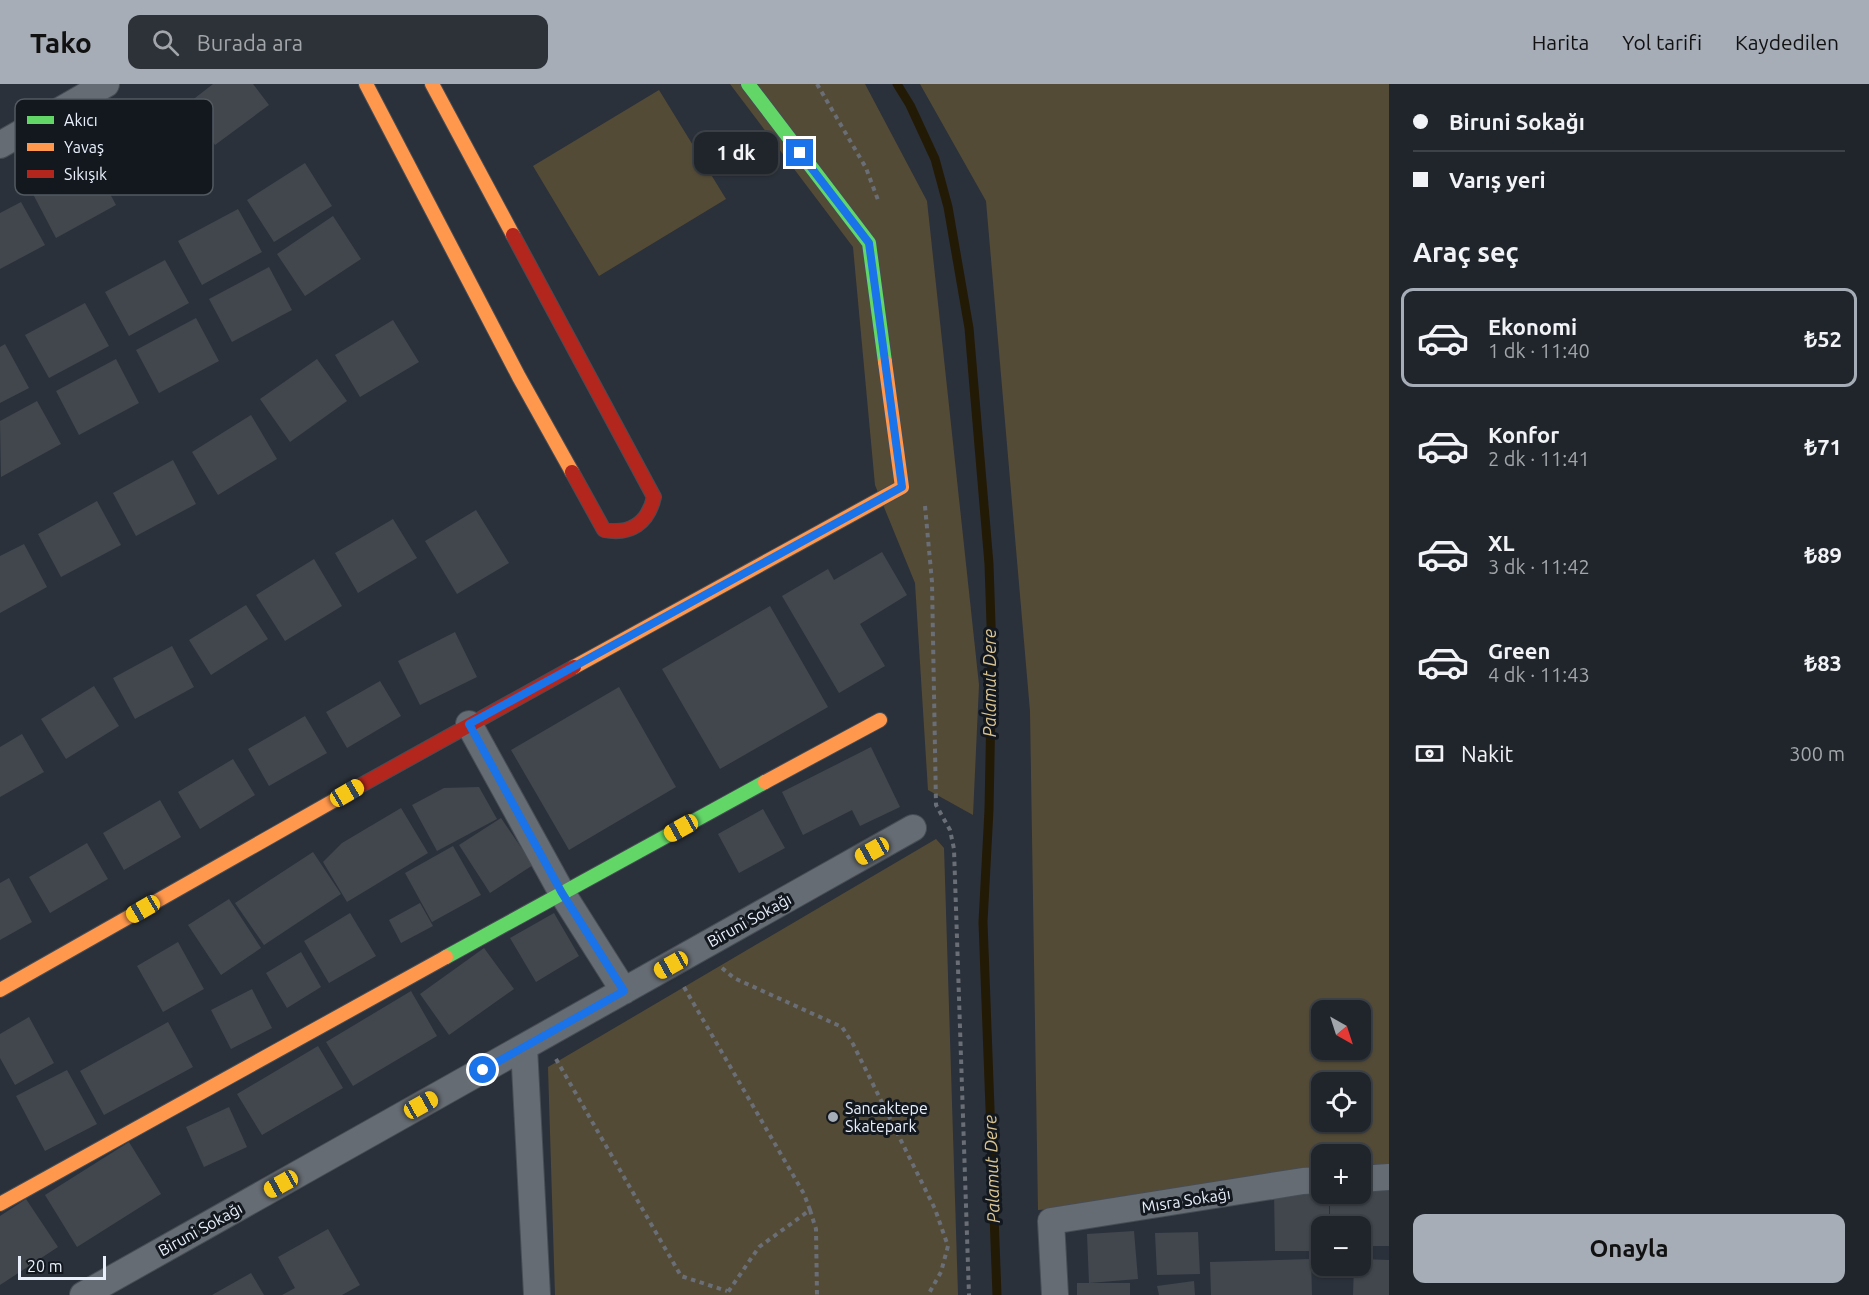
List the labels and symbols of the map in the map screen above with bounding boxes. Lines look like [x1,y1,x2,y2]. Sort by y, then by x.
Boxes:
legend [15,99,213,195]
text: Akıcı [64,111,98,129]
callout: 1 dk [695,132,779,174]
text: Yavaş [64,138,104,156]
route end [786,139,813,166]
text: Sıkışık [64,165,107,183]
water label: Palamut Dere [979,629,999,737]
car [327,776,367,810]
car [661,811,701,845]
car [852,834,892,868]
street label: Biruni Sokağı [704,890,794,950]
car [123,892,163,926]
car [651,948,691,982]
north arrow [1311,1000,1371,1060]
route start [469,1056,496,1083]
car [401,1088,441,1122]
place label: Sancaktepe Skatepark [845,1099,928,1135]
marker: Sancaktepe Skatepark [826,1110,840,1124]
water label: Palamut Dere [979,1115,1003,1224]
car [261,1167,301,1201]
street label: Mısra Sokağı [1140,1184,1232,1216]
street label: Biruni Sokağı [155,1199,245,1259]
scale bar [18,1253,106,1280]

